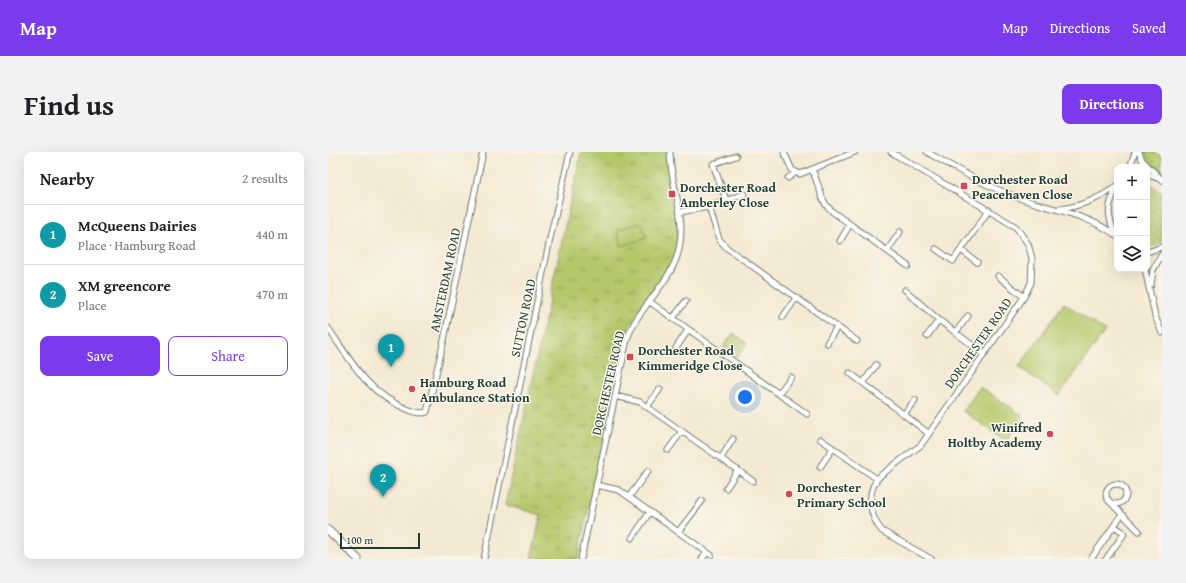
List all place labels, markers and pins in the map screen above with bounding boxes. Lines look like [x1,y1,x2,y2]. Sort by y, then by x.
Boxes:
place label: Dorchester Road Peacehaven Close [972,170,1073,204]
place label: Dorchester Road Amberley Close [680,178,776,212]
marker: Dorchester Road Peacehaven Close [959,181,969,191]
marker: Dorchester Road Amberley Close [667,189,677,199]
pin: 1 [378,334,404,367]
place label: Dorchester Road Kimmeridge Close [638,341,743,375]
marker: Dorchester Road Kimmeridge Close [625,352,635,362]
place label: Hamburg Road Ambulance Station [420,373,530,407]
marker: Hamburg Road Ambulance Station [407,384,417,394]
place label: Winifred Holtby Academy [948,418,1043,452]
marker: Winifred Holtby Academy [1045,429,1055,439]
pin: 2 [370,464,396,497]
place label: Dorchester Primary School [797,478,886,512]
marker: Dorchester Primary School [784,489,794,499]

